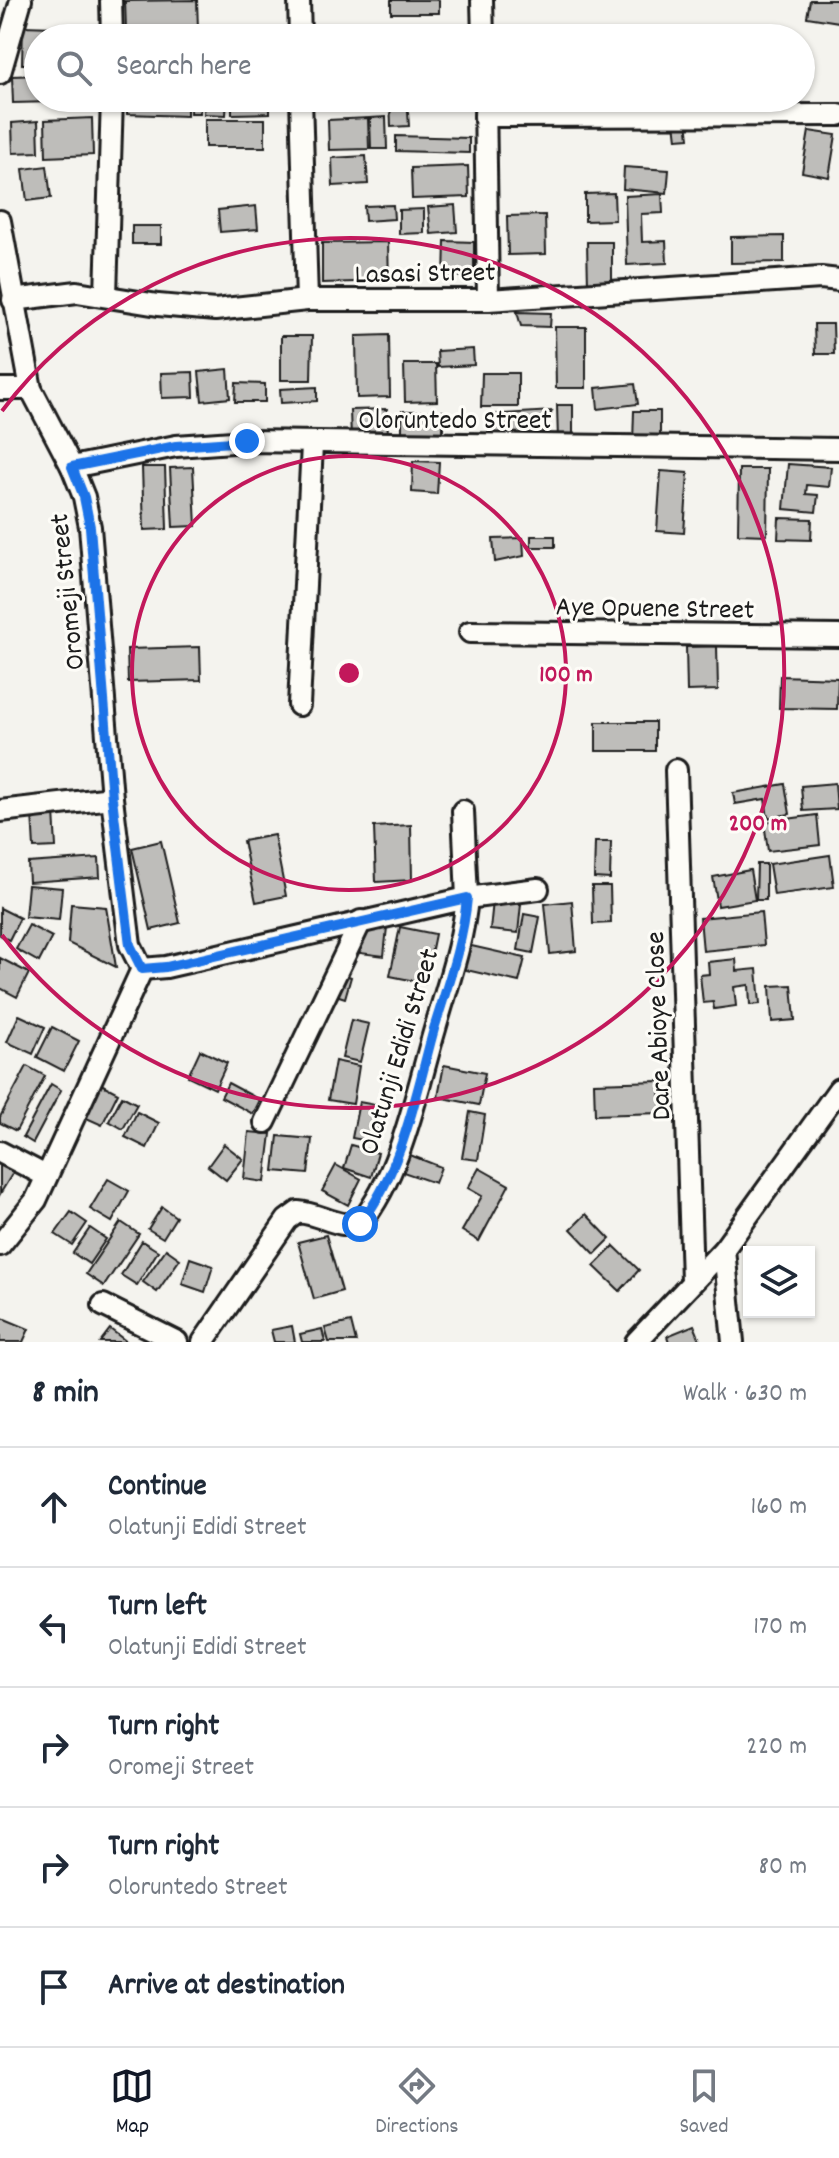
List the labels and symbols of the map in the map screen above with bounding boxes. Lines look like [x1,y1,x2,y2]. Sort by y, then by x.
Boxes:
street label: Lasasi Street [354,255,496,297]
street label: Oloruntedo Street [358,403,552,443]
route end [229,423,265,459]
street label: Oromeji Street [42,511,98,672]
street label: Aye Opuene Street [555,589,754,633]
centre of rings [335,659,363,687]
text: 100 m [539,659,593,693]
text: 200 m [729,808,787,842]
street label: Dare Abioye Close [638,931,684,1121]
street label: Olatunji Edidi Street [351,944,452,1161]
route start [342,1206,378,1242]

